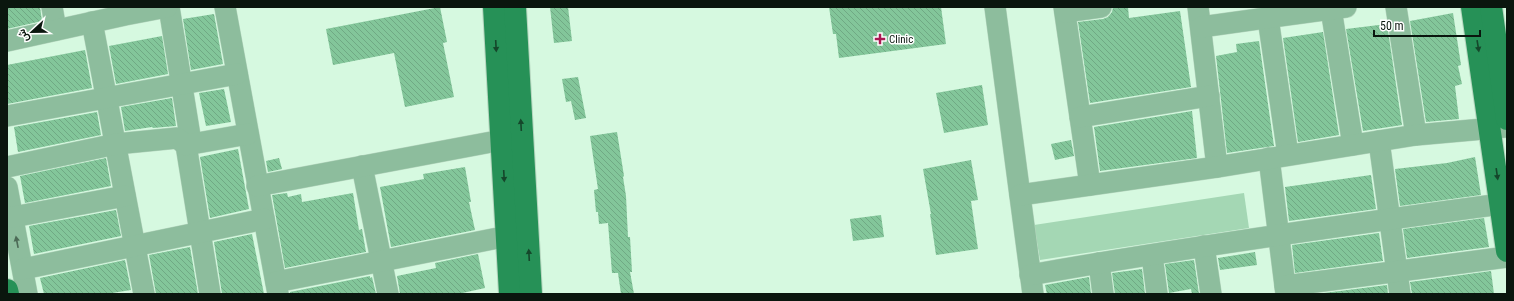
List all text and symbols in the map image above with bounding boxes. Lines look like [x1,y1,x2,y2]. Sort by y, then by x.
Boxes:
north arrow [12,12,52,52]
scale bar [1374,12,1480,38]
text: 50 m [1380,19,1404,33]
text: ش [15,27,32,44]
marker: Clinic [874,33,886,45]
place label: Clinic [889,33,913,46]
one-way arrow [1475,39,1481,52]
one-way arrow [493,40,500,52]
one-way arrow [518,119,525,131]
one-way arrow [1494,168,1500,180]
one-way arrow [501,170,507,183]
one-way arrow [14,236,20,248]
one-way arrow [525,249,532,261]

